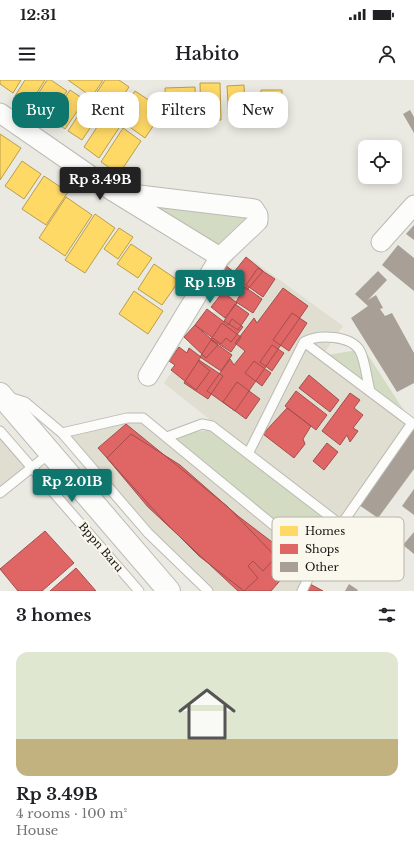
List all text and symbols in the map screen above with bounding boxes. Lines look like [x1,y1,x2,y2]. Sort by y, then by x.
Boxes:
text: 12:31 [20,5,57,24]
icon: menu [16,43,38,65]
text: Habito [175,43,239,65]
icon: person [376,43,398,65]
chip: Buy [12,92,69,128]
chip: Rent [77,92,139,128]
chip: Filters [147,92,220,128]
chip: New [228,92,288,128]
map controls [358,140,402,184]
button: locate [358,140,402,184]
pin: Rp 3.49B [59,167,141,201]
text: Rp 3.49B [69,171,131,188]
pin: Rp 1.9B [173,270,247,304]
text: Rp 1.9B [184,274,236,291]
pin: Rp 2.01B [31,469,113,503]
text: Rp 2.01B [42,473,102,490]
legend [272,517,404,581]
street label: Bppn Baru [76,519,127,575]
text: Homes [305,524,345,538]
text: Shops [305,542,339,556]
text: Other [305,560,339,574]
icon: filters [376,604,398,626]
text: 3 homes [16,605,91,626]
icon: home [171,678,243,750]
text: Rp 3.49B [16,784,98,805]
text: 4 rooms · 100 m² [16,805,127,822]
text: House [16,822,58,839]

